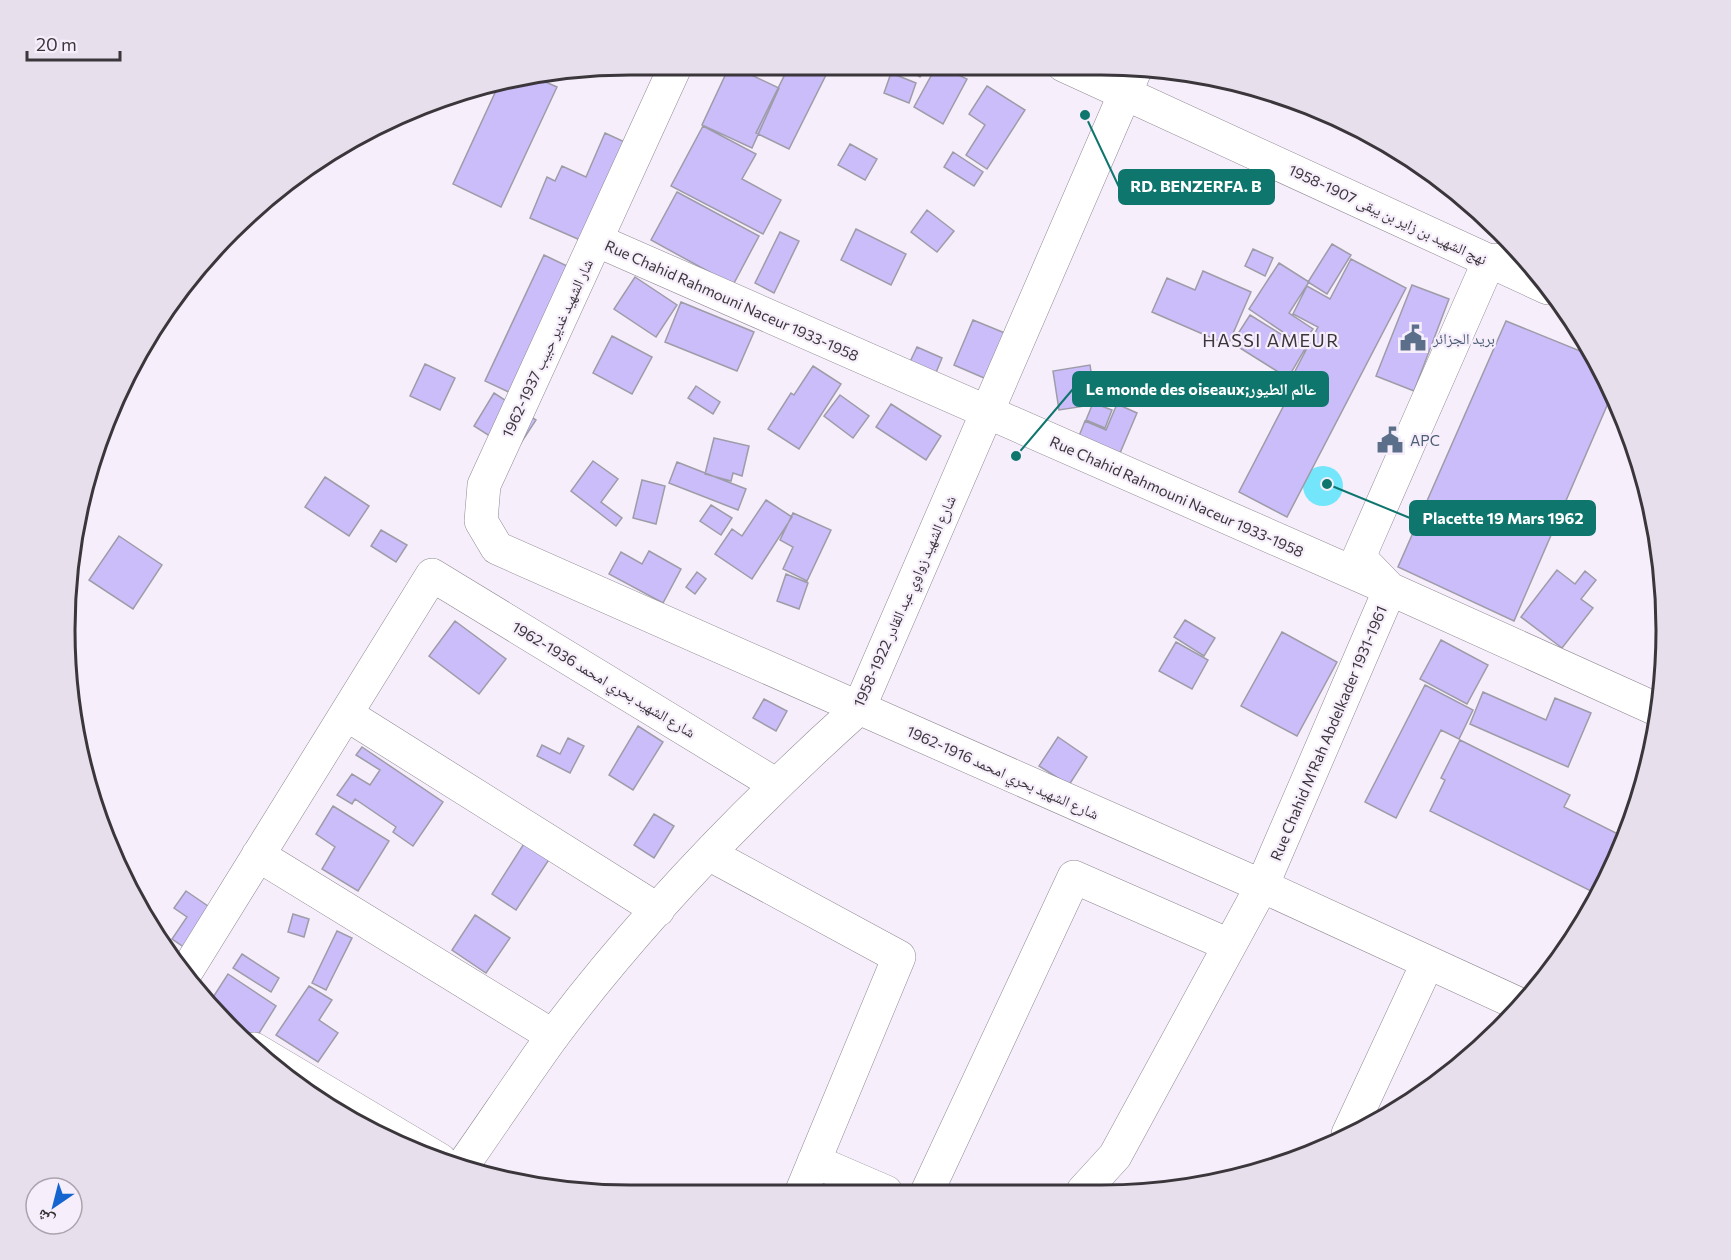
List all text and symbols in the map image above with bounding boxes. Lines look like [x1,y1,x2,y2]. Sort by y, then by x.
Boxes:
scale bar [27,24,120,62]
text: 20 m [36,33,77,55]
street label: نهج الشهيد بن زاير بن يبقى 1907-1958 [1285,160,1490,270]
callout: RD. BENZERFA. B [1119,170,1274,204]
text: RD. BENZERFA. B [1130,176,1262,195]
street label: Rue Chahid Rahmouni Naceur 1933-1958 [602,236,862,364]
street label: شار الشهيد غدير حبيب 1937-1962 [498,256,597,440]
public building icon: بريد الجزائر [1398,323,1428,353]
district label: HASSI AMEUR [1202,329,1340,351]
place label: بريد الجزائر [1432,329,1495,348]
callout: Le monde des oiseaux;عالم الطيور [1073,372,1328,406]
text: Le monde des oiseaux;عالم الطيور [1086,379,1316,401]
public building icon: APC [1375,425,1405,455]
place label: APC [1410,431,1440,449]
street label: Rue Chahid Rahmouni Naceur 1933-1958 [1047,432,1307,560]
street label: شارع الشهيد زواوي عبد القادر 1922-1958 [849,492,962,711]
callout: Placette 19 Mars 1962 [1410,501,1595,535]
text: Placette 19 Mars 1962 [1423,508,1583,527]
street label: Rue Chahid M'Rah Abdelkader 1931-1961 [1266,603,1390,863]
street label: شارع الشهيد بحري امحمد 1936-1962 [507,617,699,744]
street label: شارع الشهيد بحري امحمد 1916-1962 [903,721,1102,826]
north arrow [24,1176,84,1236]
text: ش [33,1205,58,1231]

